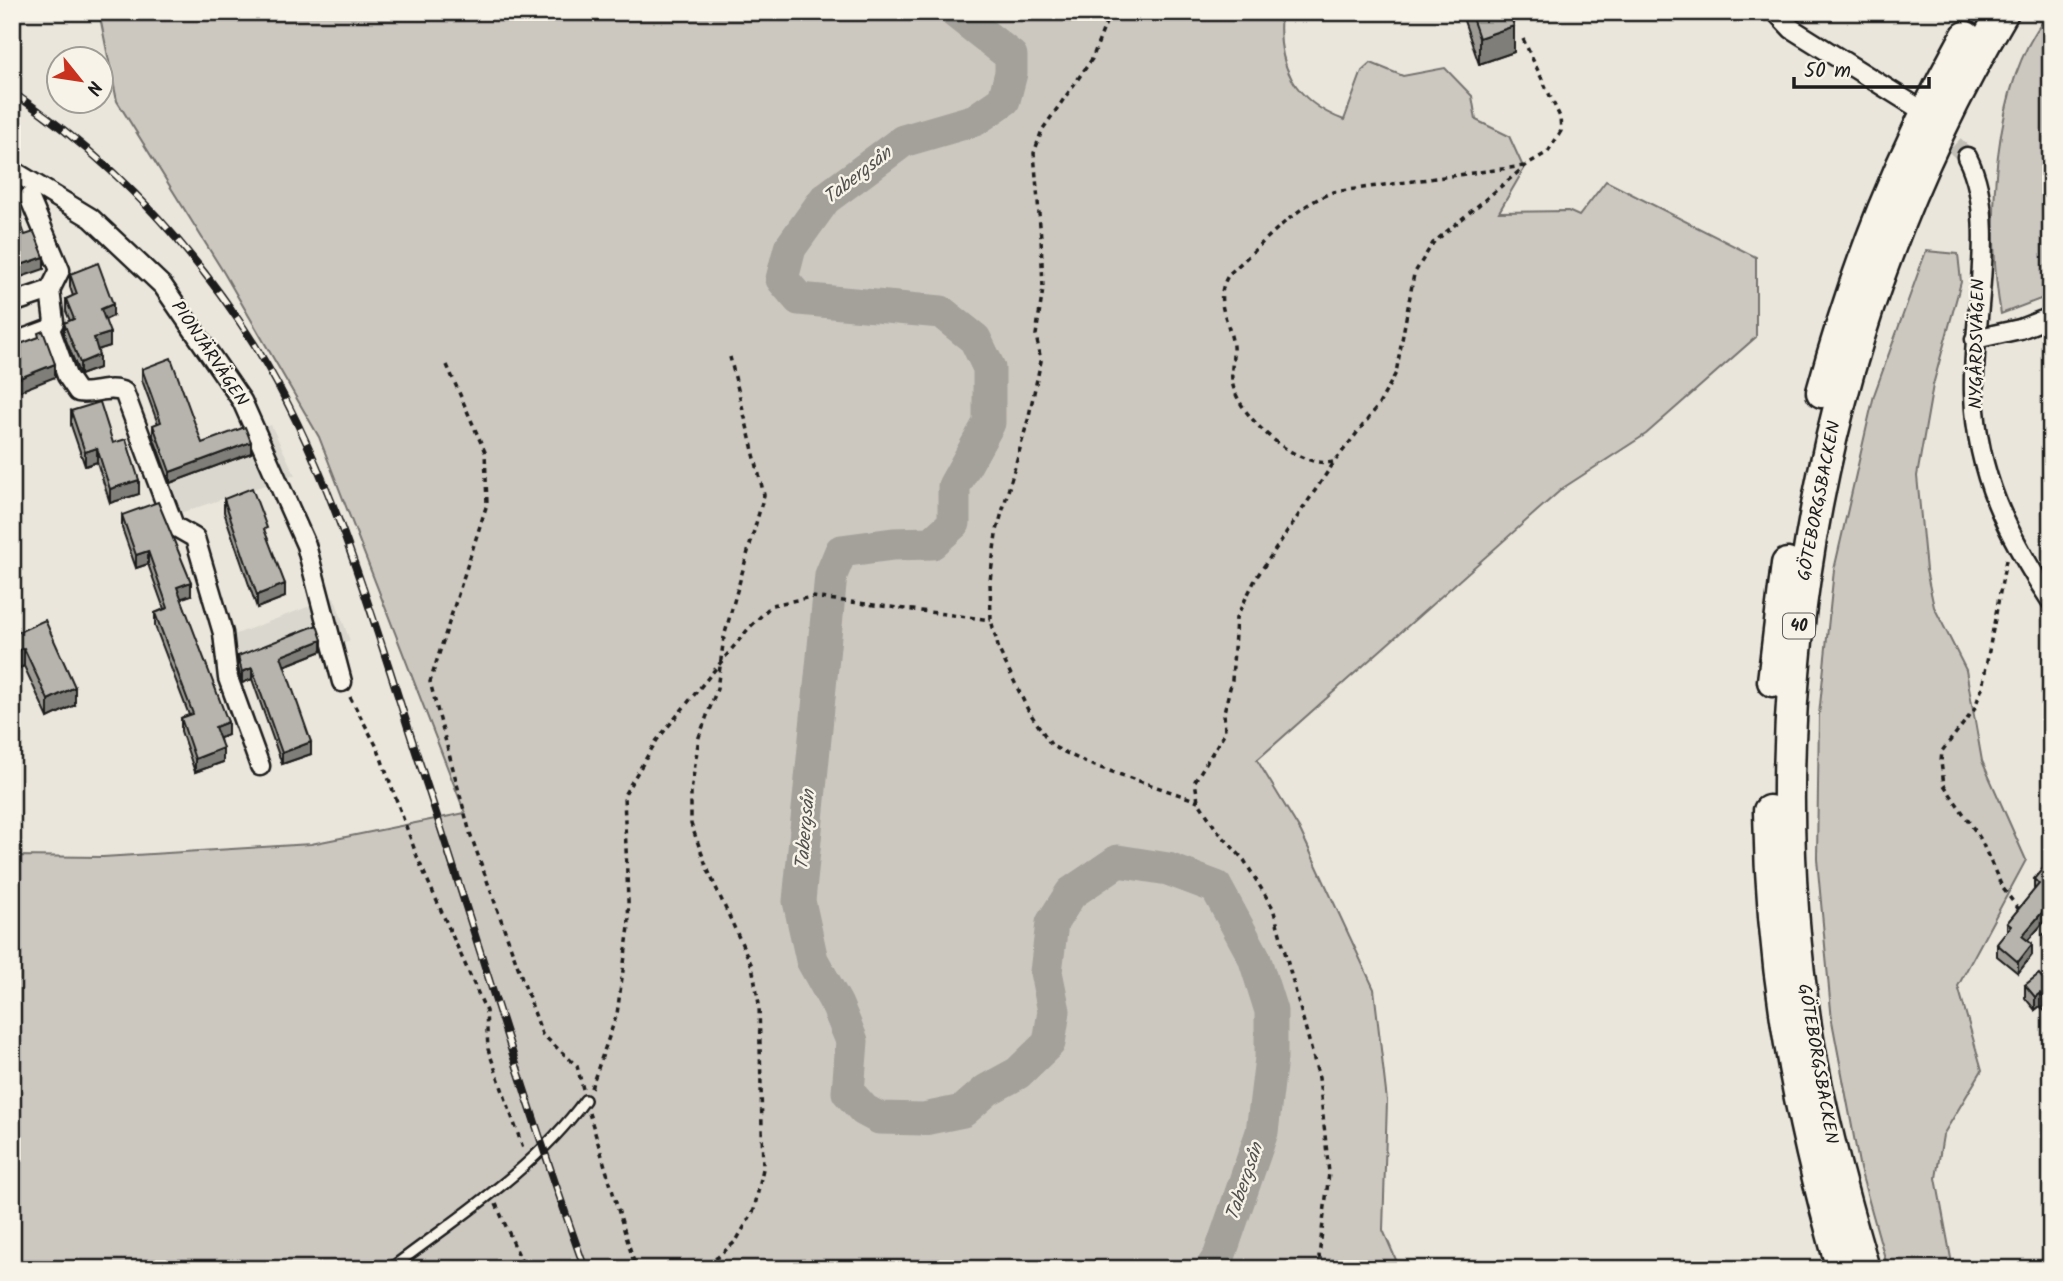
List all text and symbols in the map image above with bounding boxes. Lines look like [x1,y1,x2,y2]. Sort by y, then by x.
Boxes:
north arrow [46,46,116,116]
scale bar [1794,46,1928,90]
text: 50 m [1804,55,1851,88]
text: N [77,75,109,100]
water label: Tabergsån [817,138,900,212]
street label: NYGÅRDSVÄGEN [1962,279,1994,409]
street label: PIONJÄRVÄGEN [163,295,255,413]
street label: GÖTEBORGSBACKEN [1790,419,1850,583]
road number: 40 [1783,614,1815,638]
water label: Tabergsån [788,787,825,871]
street label: GÖTEBORGSBACKEN [1789,982,1845,1146]
water label: Tabergsån [1218,1137,1273,1225]

